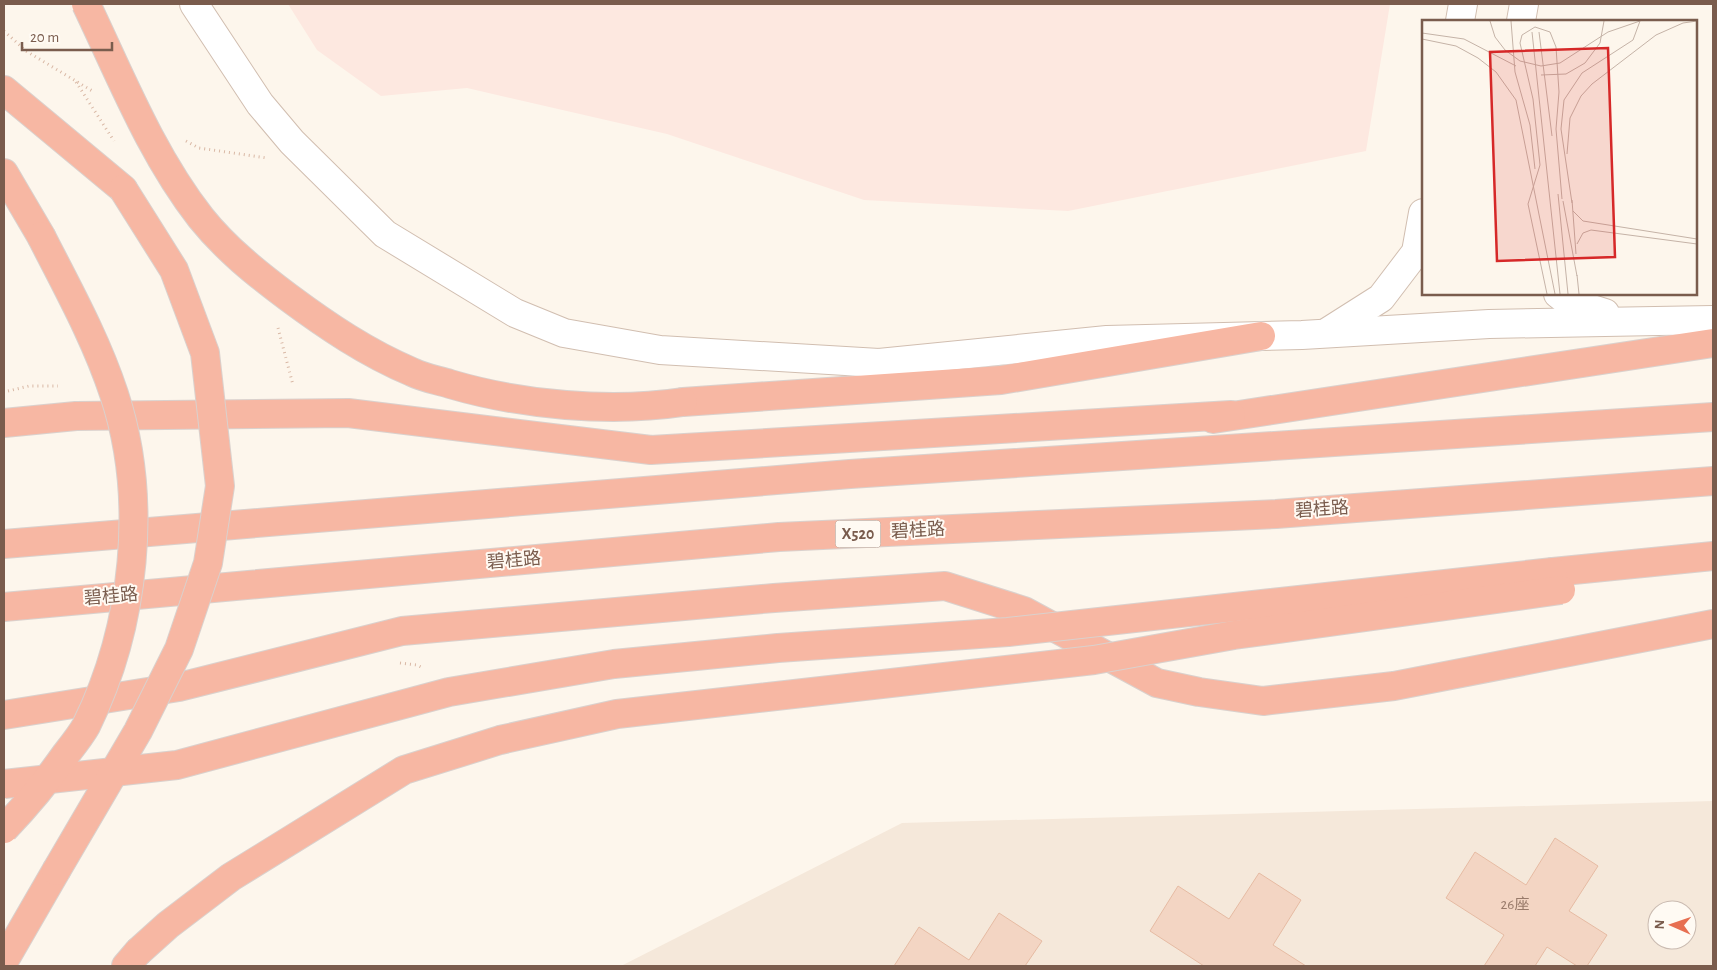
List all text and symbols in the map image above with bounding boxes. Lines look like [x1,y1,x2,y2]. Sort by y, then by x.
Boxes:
scale bar [22,20,112,52]
inset map [1422,20,1697,295]
text: 20 m [30,30,59,45]
street label: 碧桂路 [1294,497,1350,521]
street label: 碧桂路 [890,519,945,541]
road number: X520 [836,520,880,548]
street label: 碧桂路 [486,548,542,572]
street label: 碧桂路 [83,584,139,608]
house number: 26座 [1501,896,1529,912]
north arrow [1647,900,1697,950]
text: N [1653,919,1667,930]

